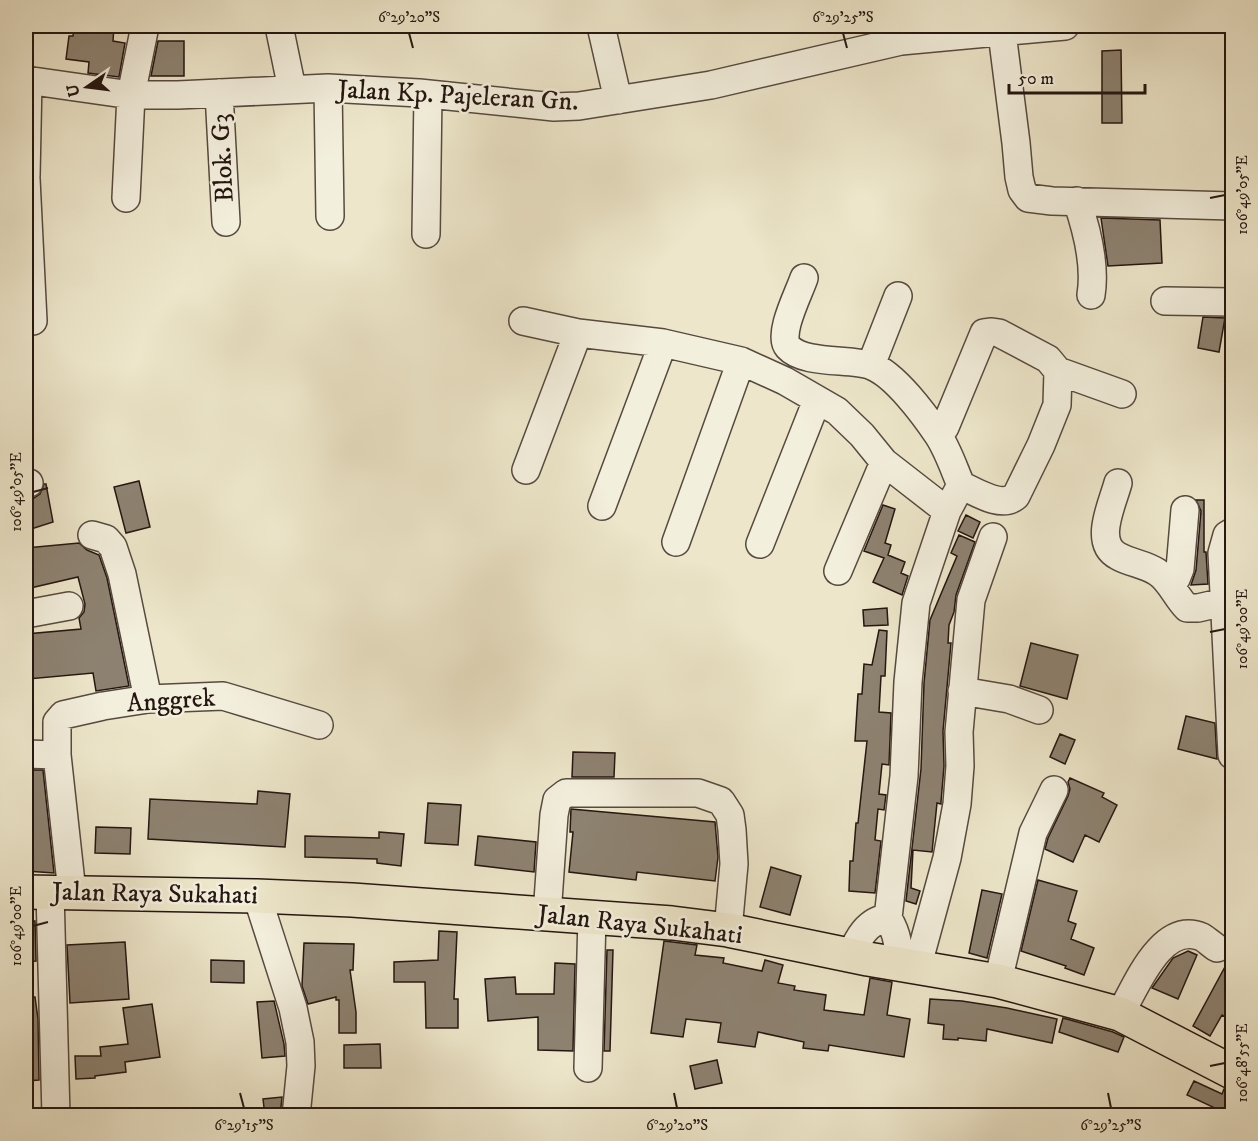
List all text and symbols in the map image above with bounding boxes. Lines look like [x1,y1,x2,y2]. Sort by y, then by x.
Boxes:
text: 6°29'20"S [378,8,440,27]
text: 6°29'25"S [812,8,874,27]
north arrow [57,57,117,117]
scale bar [1009,57,1146,95]
text: 50 m [1018,68,1054,90]
street label: Jalan Kp. Pajeleran Gn. [335,73,579,119]
text: U [62,81,85,99]
street label: Blok. G3 [204,113,242,203]
text: 106°49'05"E [1233,155,1252,235]
text: 106°49'05"E [7,452,26,532]
text: 106°49'00"E [1233,588,1252,669]
street label: Anggrek [126,681,217,721]
street label: Jalan Raya Sukahati [50,876,258,912]
text: 106°49'00"E [7,885,26,966]
street label: Jalan Raya Sukahati [534,898,744,952]
text: 106°48'55"E [1233,1023,1252,1103]
text: 6°29'15"S [214,1116,274,1135]
text: 6°29'20"S [646,1116,708,1135]
text: 6°29'25"S [1080,1116,1142,1135]

